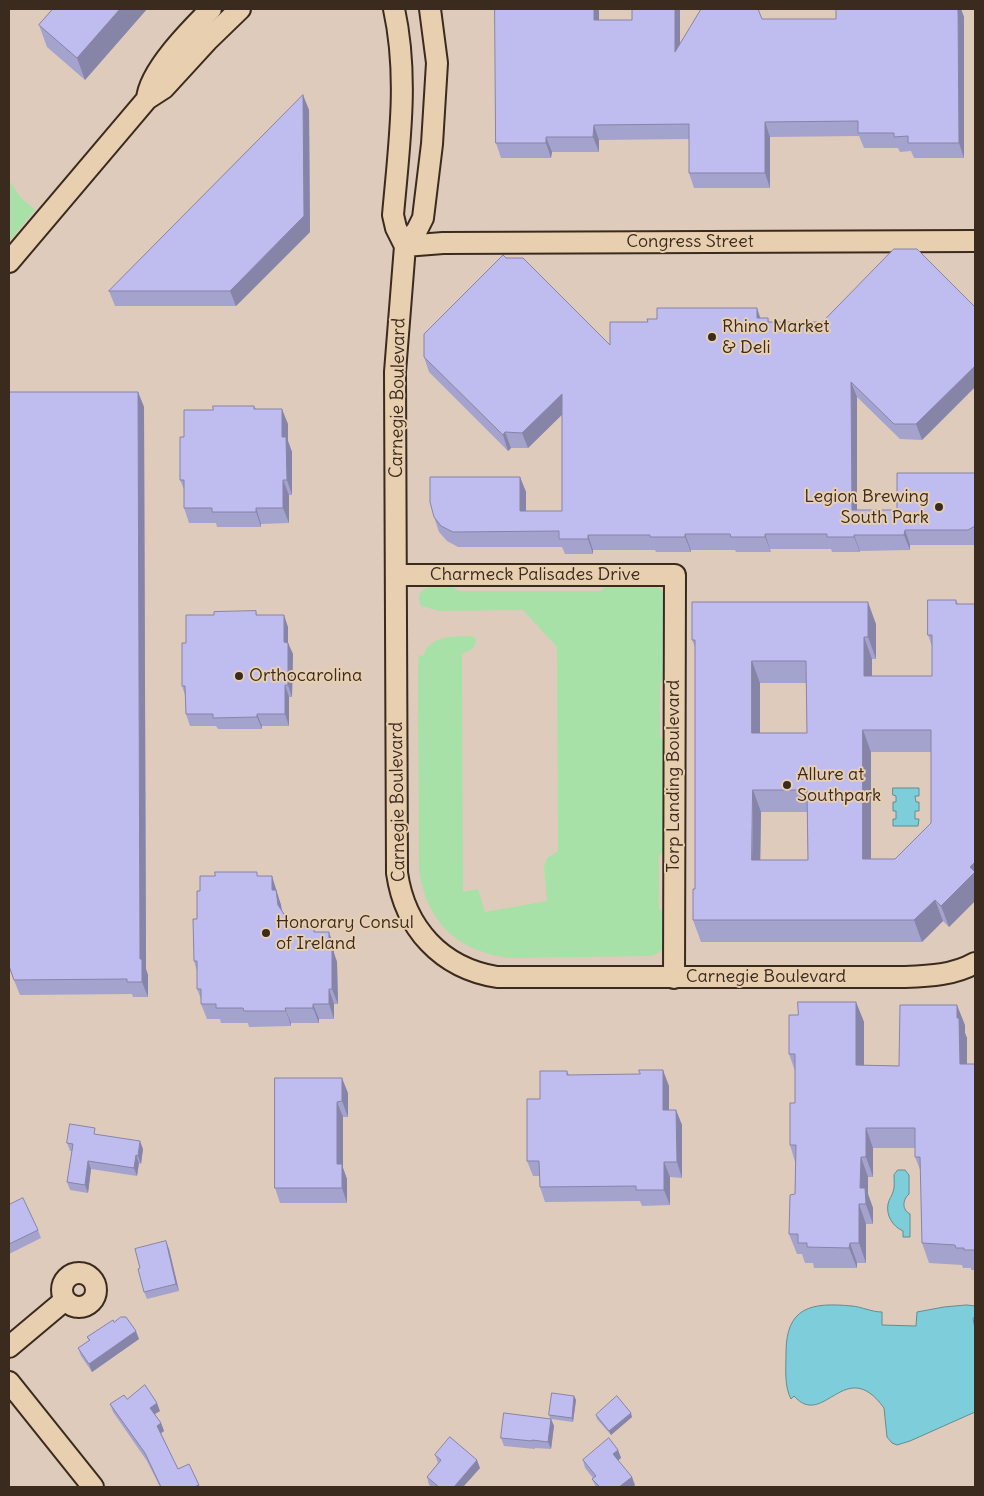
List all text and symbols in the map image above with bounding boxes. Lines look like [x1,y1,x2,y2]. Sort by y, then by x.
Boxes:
street label: Congress Street [626,231,754,253]
place label: Rhino Market & Deli [722,316,830,358]
street label: Carnegie Boulevard [386,318,410,478]
marker: Rhino Market & Deli [706,331,718,343]
place label: Legion Brewing South Park [804,486,929,528]
marker: Legion Brewing South Park [933,501,945,513]
street label: Charmeck Palisades Drive [430,564,640,586]
place label: Orthocarolina [249,665,362,687]
marker: Orthocarolina [233,670,245,682]
street label: Torp Landing Boulevard [663,680,685,872]
street label: Carnegie Boulevard [386,722,410,882]
place label: Allure at Southpark [797,764,881,806]
marker: Allure at Southpark [781,779,793,791]
place label: Honorary Consul of Ireland [276,912,414,954]
marker: Honorary Consul of Ireland [260,927,272,939]
street label: Carnegie Boulevard [686,966,846,988]

